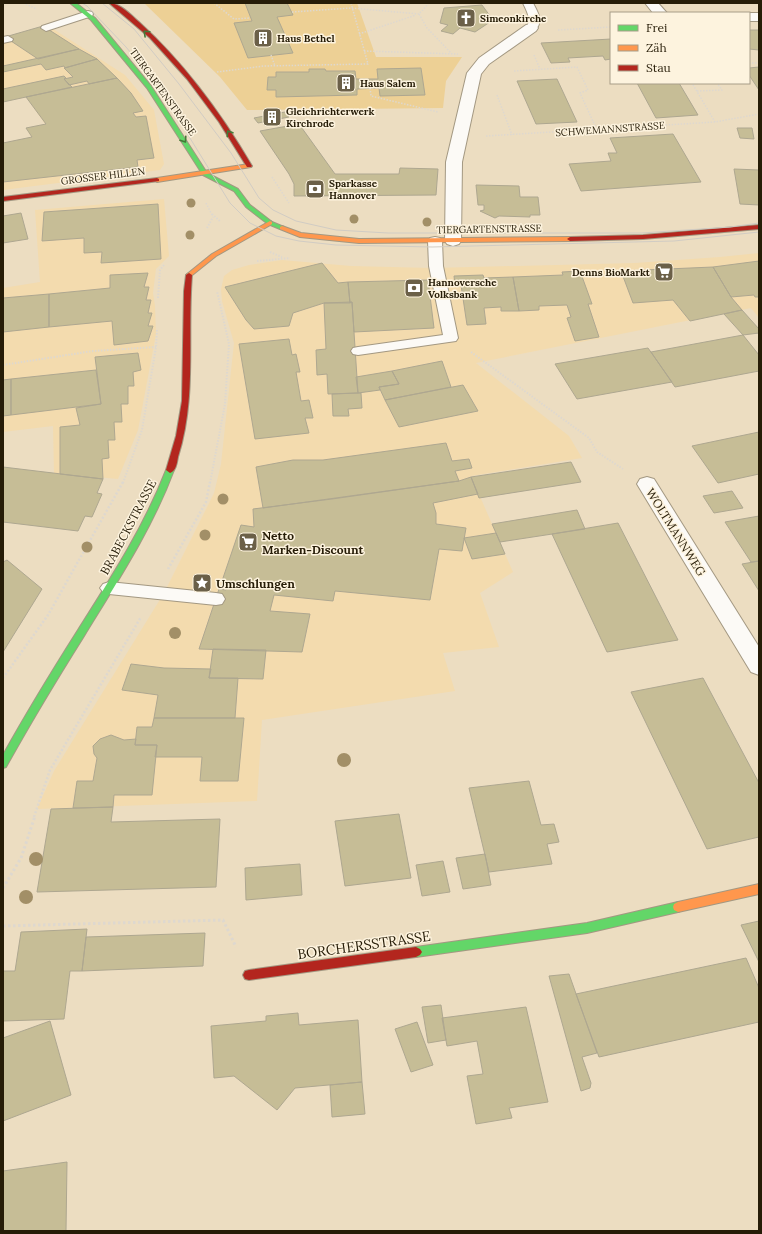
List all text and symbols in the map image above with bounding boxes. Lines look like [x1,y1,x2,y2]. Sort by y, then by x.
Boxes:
church icon: Simeonkirche [455,7,477,29]
place label: Simeonkirche [480,12,547,25]
legend [610,12,750,84]
text: Frei [646,20,667,35]
building icon: Haus Bethel [252,27,274,49]
one-way arrow [143,30,151,38]
place label: Haus Bethel [277,32,335,45]
text: Zäh [646,40,667,55]
street label: TIERGARTENSTRASSE [127,46,199,138]
text: Stau [646,60,671,75]
building icon: Haus Salem [335,72,357,94]
place label: Haus Salem [360,77,417,90]
place label: Gleichrichterwerk Kirchrode [286,105,375,130]
building icon: Gleichrichterwerk Kirchrode [261,106,283,128]
street label: SCHWEMANNSTRASSE [555,119,665,139]
one-way arrow [227,130,234,137]
one-way arrow [179,135,186,142]
street label: GROSSER HILLEN [60,164,146,188]
place label: Sparkasse Hannover [329,177,378,202]
bank icon: Sparkasse Hannover [304,178,326,200]
street label: TIERGARTENSTRASSE [436,222,542,236]
supermarket icon: Denns BioMarkt [653,261,675,283]
place label: Denns BioMarkt [572,266,651,279]
place label: Hannoversche Volksbank [428,276,497,301]
bank icon: Hannoversche Volksbank [403,277,425,299]
street label: BRABECKSTRASSE [97,477,159,577]
street label: WOLTMANNWEG [643,485,709,579]
place label: Netto Marken-Discount [262,528,365,557]
supermarket icon: Netto Marken-Discount [237,531,259,553]
place icon: Umschlungen [191,572,213,594]
place label: Umschlungen [216,576,295,591]
street label: BORCHERSSTRASSE [296,927,432,963]

